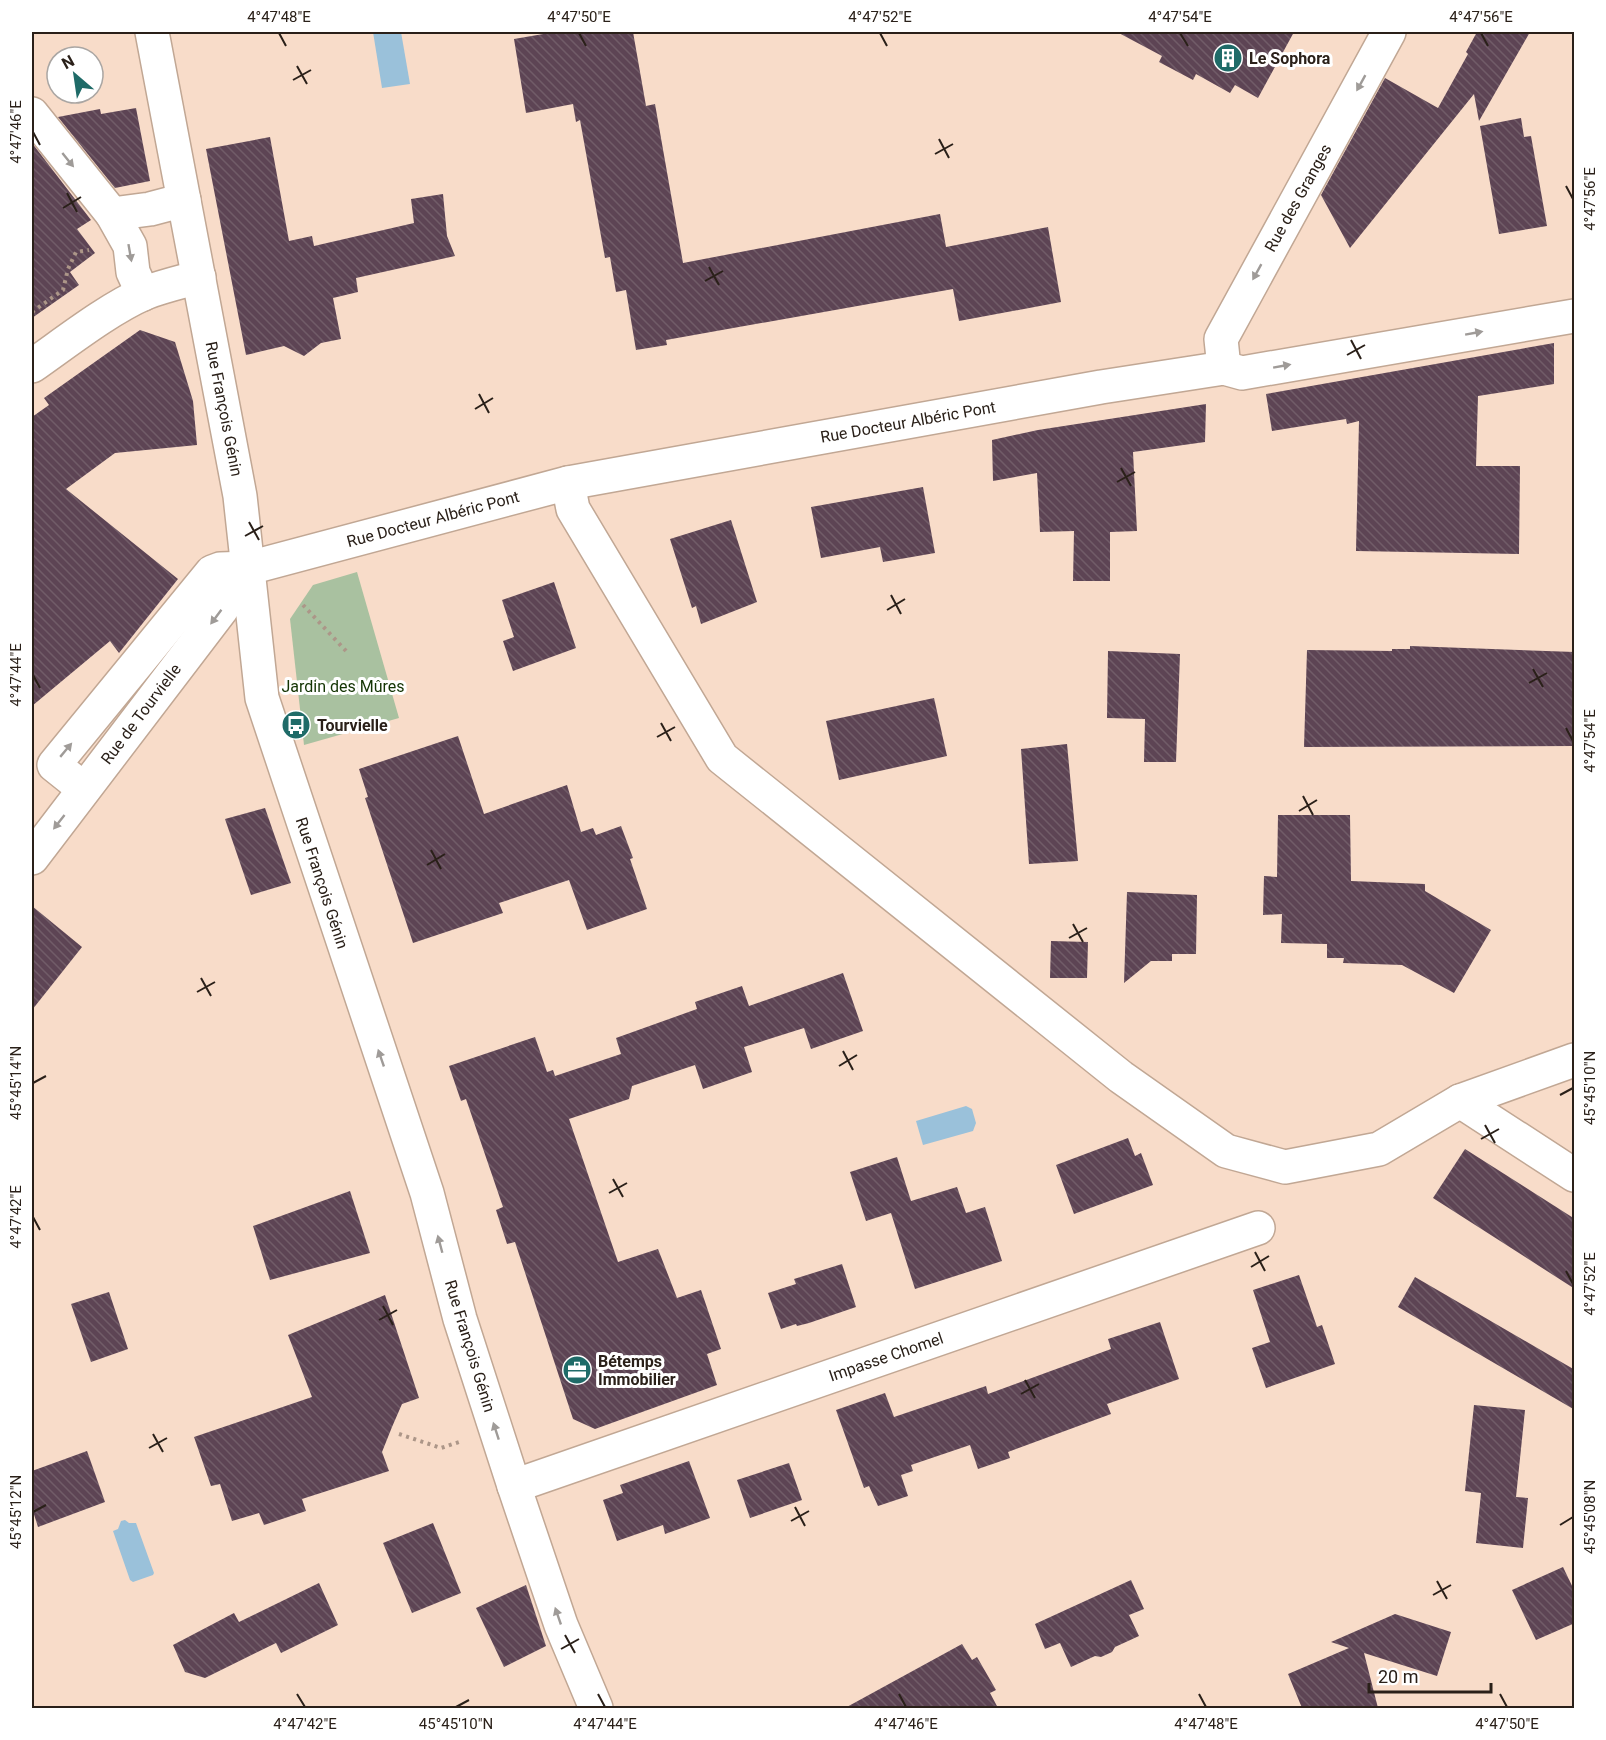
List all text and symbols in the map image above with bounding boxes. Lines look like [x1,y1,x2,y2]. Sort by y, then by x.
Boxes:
text: 4°47'48"E [247,8,311,26]
text: 4°47'50"E [547,8,611,26]
text: 4°47'52"E [848,8,912,26]
text: 4°47'54"E [1148,8,1212,26]
text: 4°47'56"E [1449,8,1513,26]
building icon: Le Sophora [1212,42,1244,74]
north arrow [45,45,105,105]
place label: Le Sophora [1249,49,1331,68]
text: N [58,51,78,73]
one-way arrow [1356,75,1366,92]
text: 4°47'46"E [7,100,25,164]
street label: Rue des Granges [1261,141,1335,255]
one-way arrow [62,152,75,168]
text: 4°47'56"E [1581,167,1599,231]
one-way arrow [126,244,135,263]
one-way arrow [1252,264,1262,281]
one-way arrow [1464,328,1483,337]
street label: Rue François Génin [202,340,246,478]
one-way arrow [1272,362,1291,371]
street label: Rue Docteur Albéric Pont [819,397,997,447]
street label: Rue Docteur Albéric Pont [345,487,521,551]
one-way arrow [210,609,222,624]
text: 4°47'44"E [7,643,25,707]
street label: Rue de Tourvielle [97,660,185,768]
park label: Jardin des Mûres [281,677,405,696]
bus stop icon: Tourvielle [280,709,312,741]
text: 4°47'54"E [1581,709,1599,773]
place label: Tourvielle [317,716,388,735]
one-way arrow [60,742,73,758]
one-way arrow [54,814,66,829]
street label: Rue François Génin [292,815,352,951]
text: 45°45'14"N [7,1046,25,1120]
one-way arrow [375,1049,385,1067]
text: 45°45'10"N [1581,1051,1599,1125]
text: 4°47'42"E [7,1185,25,1249]
one-way arrow [435,1235,445,1253]
text: 4°47'52"E [1581,1252,1599,1316]
street label: Rue François Génin [441,1278,499,1414]
street label: Impasse Chomel [826,1329,946,1385]
place label: Bétemps Immobilier [598,1352,676,1389]
office icon: Bétemps Immobilier [561,1354,593,1386]
one-way arrow [491,1422,501,1440]
text: 45°45'12"N [7,1475,25,1549]
text: 45°45'08"N [1581,1480,1599,1554]
one-way arrow [553,1607,562,1625]
scale bar [1369,1656,1490,1694]
text: 20 m [1378,1666,1418,1687]
text: 4°47'42"E [273,1715,337,1733]
text: 45°45'10"N [419,1715,493,1733]
text: 4°47'44"E [573,1715,637,1733]
text: 4°47'46"E [874,1715,938,1733]
text: 4°47'48"E [1174,1715,1238,1733]
text: 4°47'50"E [1475,1715,1539,1733]

